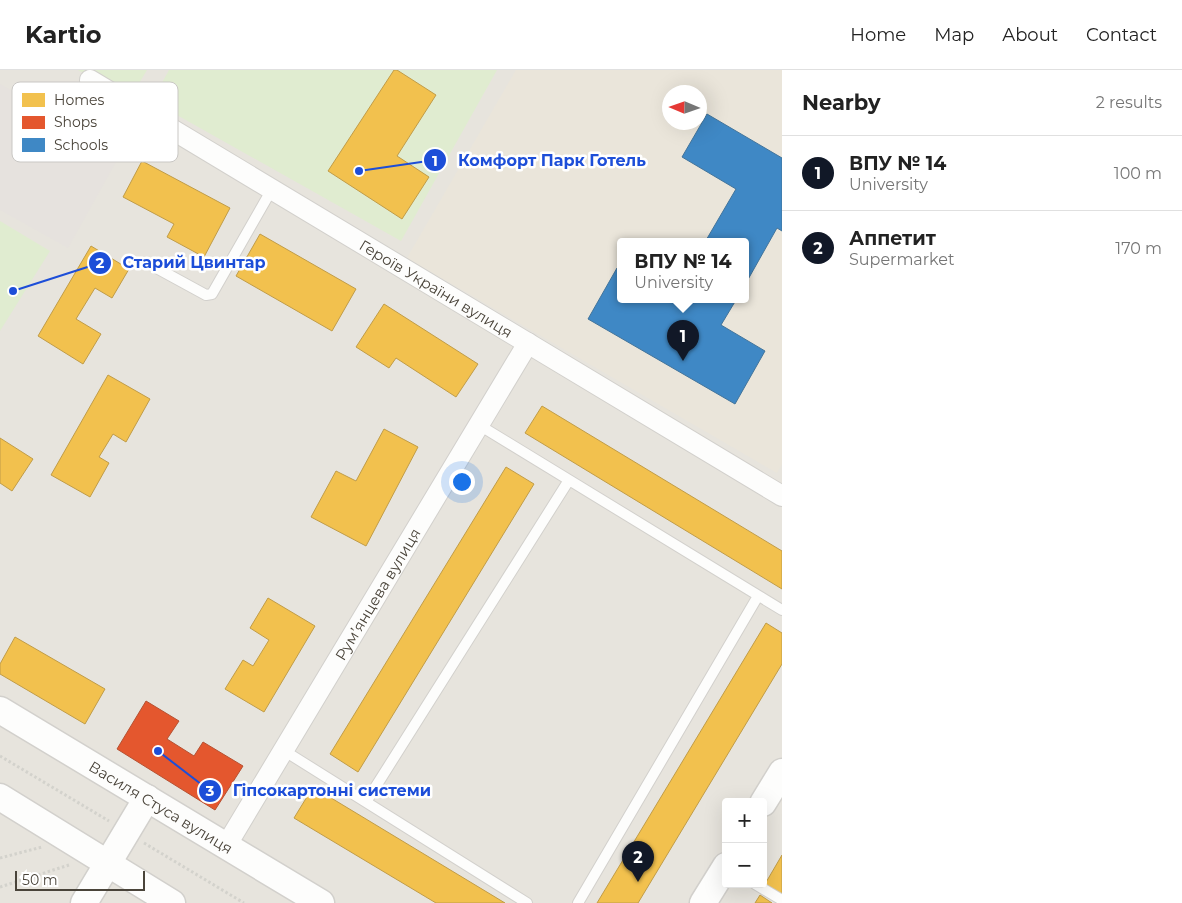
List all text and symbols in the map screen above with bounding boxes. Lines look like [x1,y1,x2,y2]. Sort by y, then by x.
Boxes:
text: Kartio [25,20,101,49]
text: Home [850,24,906,46]
text: Map [934,24,974,46]
text: About [1002,24,1058,46]
text: Contact [1086,24,1157,46]
legend [12,82,178,162]
north arrow [662,85,707,130]
text: Nearby [802,90,881,115]
text: Homes [54,91,104,109]
text: 2 results [1096,93,1162,112]
text: Shops [54,113,97,131]
text: Schools [54,136,108,154]
callout: Комфорт Парк Готель [423,145,656,176]
text: 1 [432,151,438,170]
text: Комфорт Парк Готель [458,151,646,170]
text: ВПУ № 14 [849,152,946,175]
text: 1 [815,164,821,183]
text: 100 m [1114,164,1162,183]
text: University [849,175,928,194]
text: Аппетит [849,227,936,250]
street label: Героїв України вулиця [356,235,516,341]
popup [617,238,749,303]
text: 2 [813,239,823,258]
text: 170 m [1115,239,1162,258]
callout: Старий Цвинтар [87,247,275,278]
text: ВПУ № 14 [634,250,732,273]
text: Supermarket [849,250,955,269]
text: 2 [96,253,105,272]
text: Старий Цвинтар [122,253,266,272]
text: University [634,273,713,292]
pin: 1 [667,320,699,361]
your location [449,469,475,495]
street label: Рум’янцева вулиця [330,524,424,664]
street label: Василя Стуса вулиця [86,756,237,857]
callout: Гіпсокартонні системи [198,775,441,806]
text: 3 [205,781,215,800]
text: Гіпсокартонні системи [233,781,431,800]
map controls [722,798,767,888]
button: + [722,798,767,843]
pin: 2 [622,841,654,882]
button: − [722,843,767,888]
scale bar [15,868,145,891]
text: 50 m [22,871,58,889]

